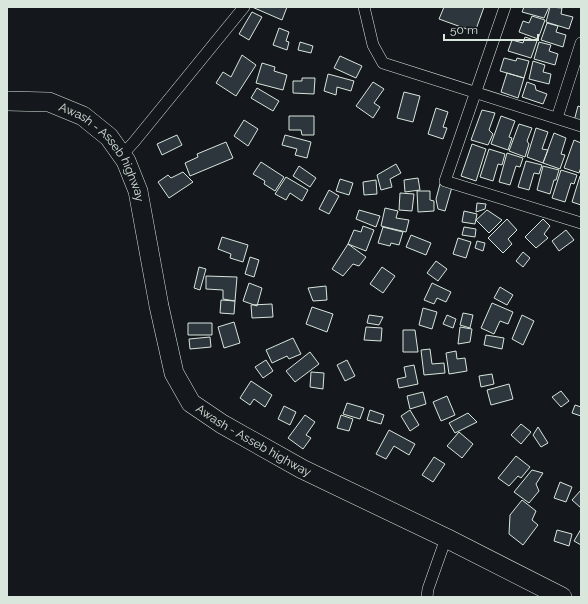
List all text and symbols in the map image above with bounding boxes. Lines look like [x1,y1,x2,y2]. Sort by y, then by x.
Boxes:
scale bar [444,16,538,42]
text: 50 m [450,23,478,37]
street label: Awash - Asseb highway [57,100,147,203]
street label: Awash - Asseb highway [193,401,314,480]

